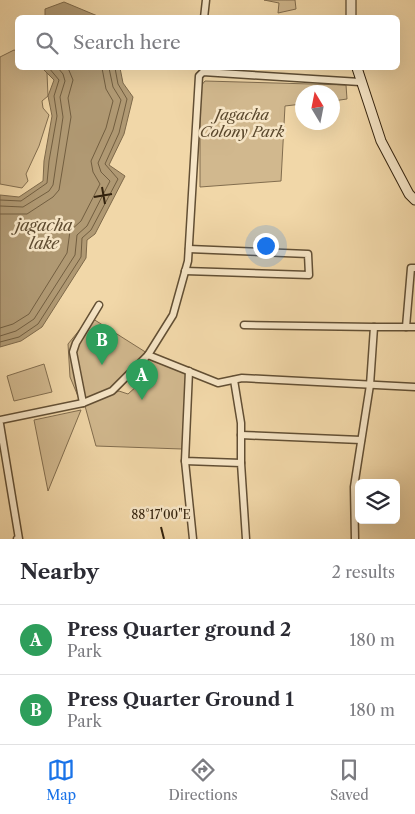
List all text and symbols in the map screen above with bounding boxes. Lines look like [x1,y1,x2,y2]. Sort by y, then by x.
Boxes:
search box [15,15,400,70]
icon: search [33,29,61,57]
text: Search here [73,31,181,54]
north arrow [295,85,340,130]
park label: Jagacha Colony Park [200,105,284,141]
water label: jagacha lake [11,215,73,253]
your location [253,233,279,259]
pin: B [86,324,118,365]
pin: A [126,359,158,400]
map controls [355,479,400,524]
button: layers [355,479,400,524]
text: 88°17'00"E [131,507,191,522]
text: Nearby [20,559,99,584]
text: 2 results [332,562,395,582]
text: Press Quarter ground 2 [67,618,291,641]
text: A [30,630,42,650]
text: 180 m [349,630,395,650]
text: Park [67,641,102,661]
text: Press Quarter Ground 1 [67,688,294,711]
text: B [30,700,42,720]
text: 180 m [349,700,395,720]
text: Park [67,711,102,731]
tab: Map [46,756,76,804]
tab: Directions [168,756,238,804]
tab: Saved [330,756,369,804]

